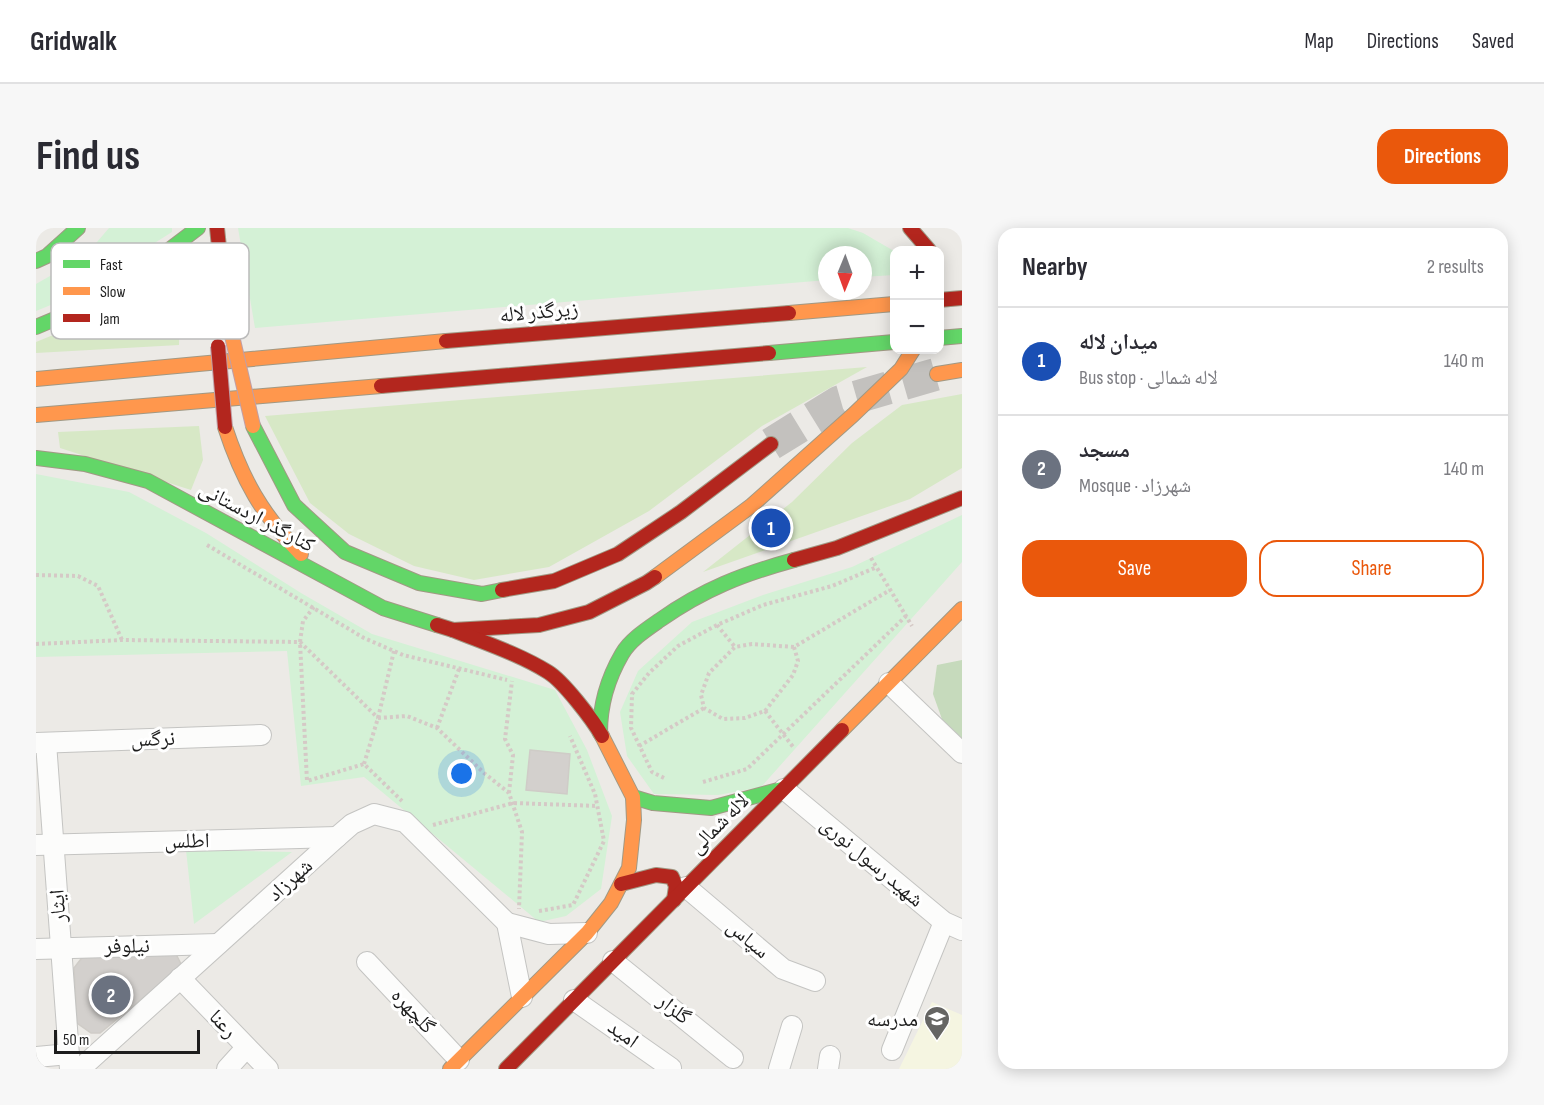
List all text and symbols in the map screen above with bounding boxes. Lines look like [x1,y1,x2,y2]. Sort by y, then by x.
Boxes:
text: Gridwalk [30,25,117,58]
text: Map [1304,29,1334,54]
text: Directions [1367,29,1439,54]
text: Saved [1472,29,1514,54]
button: Directions [1377,129,1508,184]
text: Find us [36,131,140,182]
legend [51,243,249,339]
north arrow [818,246,872,300]
map controls [890,246,944,354]
button: + [890,246,944,300]
text: Nearby [1022,252,1088,283]
text: 2 results [1427,255,1484,279]
text: Fast [100,256,123,275]
text: Slow [100,283,125,302]
street label: زیرگذر لاله [499,296,579,328]
button: − [890,300,944,354]
text: Jam [99,310,120,329]
text: میدان لاله [1079,329,1158,356]
text: 1 [1038,349,1045,373]
text: 140 m [1444,349,1484,373]
text: Bus stop · لاله شمالی [1079,366,1218,390]
text: مسجد [1079,437,1130,464]
text: 2 [1037,457,1046,481]
text: 140 m [1444,457,1484,481]
text: Mosque · شهرزاد [1079,474,1191,498]
street label: کنارگذر اردستانی [195,476,319,558]
pin: 1 [752,506,790,550]
button: Save [1022,540,1247,597]
button: Share [1259,540,1484,597]
street label: نرگس [130,726,176,752]
your location [447,759,476,788]
street label: لاله شمالی [684,789,754,859]
street label: شهید رسول نوری [815,812,929,912]
street label: اطلس [164,828,210,854]
street label: شهرزاد [262,853,318,907]
street label: ایثار [44,889,72,924]
street label: سپاس [722,914,774,964]
street label: نیلوفر [103,933,150,959]
pin: 2 [92,972,130,1017]
street label: گلچهره [386,983,440,1039]
street label: گلزار [652,988,696,1030]
street label: رعنا [204,1004,242,1044]
school or university icon: مدرسه [922,1004,952,1042]
place label: مدرسه [867,1007,918,1032]
street label: امید [603,1015,643,1053]
scale bar [54,1027,200,1054]
text: 50 m [63,1031,89,1050]

